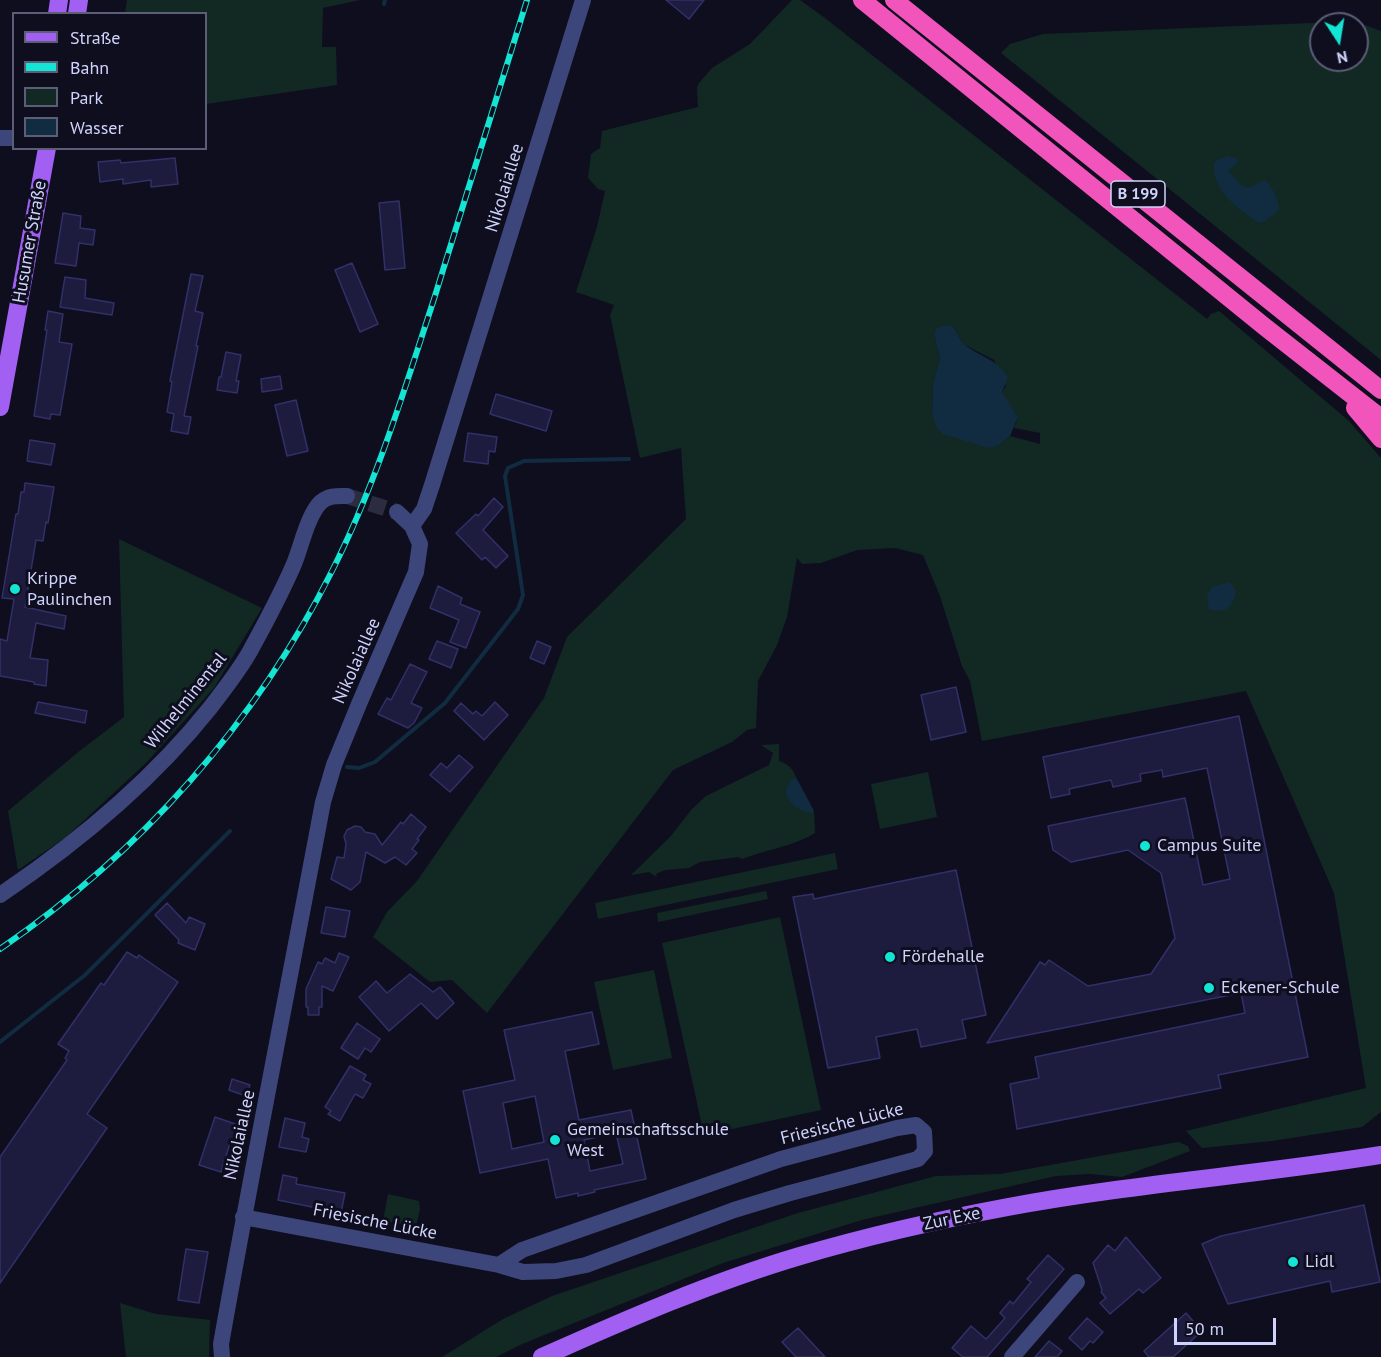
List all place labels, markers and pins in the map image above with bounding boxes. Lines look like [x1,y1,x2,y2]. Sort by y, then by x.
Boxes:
place label: Krippe Paulinchen [27,568,112,610]
marker: Krippe Paulinchen [8,582,22,596]
place label: Campus Suite [1157,835,1261,857]
marker: Campus Suite [1138,839,1152,853]
place label: Fördehalle [902,946,984,968]
marker: Fördehalle [883,950,897,964]
place label: Eckener-Schule [1221,977,1340,999]
marker: Eckener-Schule [1202,981,1216,995]
place label: Gemeinschaftsschule West [567,1119,729,1162]
marker: Gemeinschaftsschule West [548,1133,562,1147]
place label: Lidl [1305,1251,1334,1273]
marker: Lidl [1286,1255,1300,1269]

